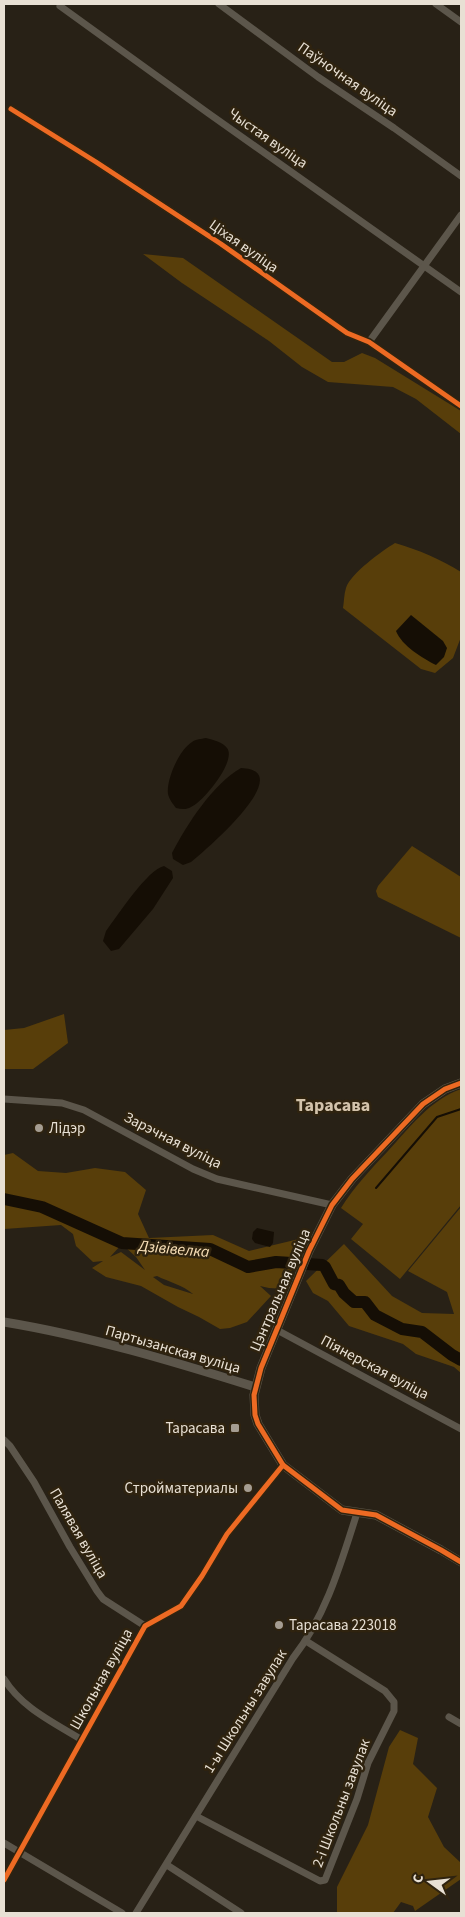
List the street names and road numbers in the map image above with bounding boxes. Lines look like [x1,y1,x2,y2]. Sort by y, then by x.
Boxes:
street label: Паўночная вуліца [294,37,402,122]
street label: Чыстая вуліца [224,103,312,174]
street label: Ціхая вуліца [205,215,283,278]
street label: Зарэчная вуліца [120,1107,225,1174]
street label: Цэнтральная вуліца [245,1225,316,1355]
street label: Партызанская вуліца [103,1320,243,1379]
street label: Піянерская вуліца [317,1330,433,1405]
street label: Палявая вуліца [44,1484,113,1582]
street label: Школьная вуліца [65,1625,138,1734]
street label: 1-ы Школьны завулак [199,1645,292,1777]
street label: 2-і Школьны завулак [307,1735,376,1870]

